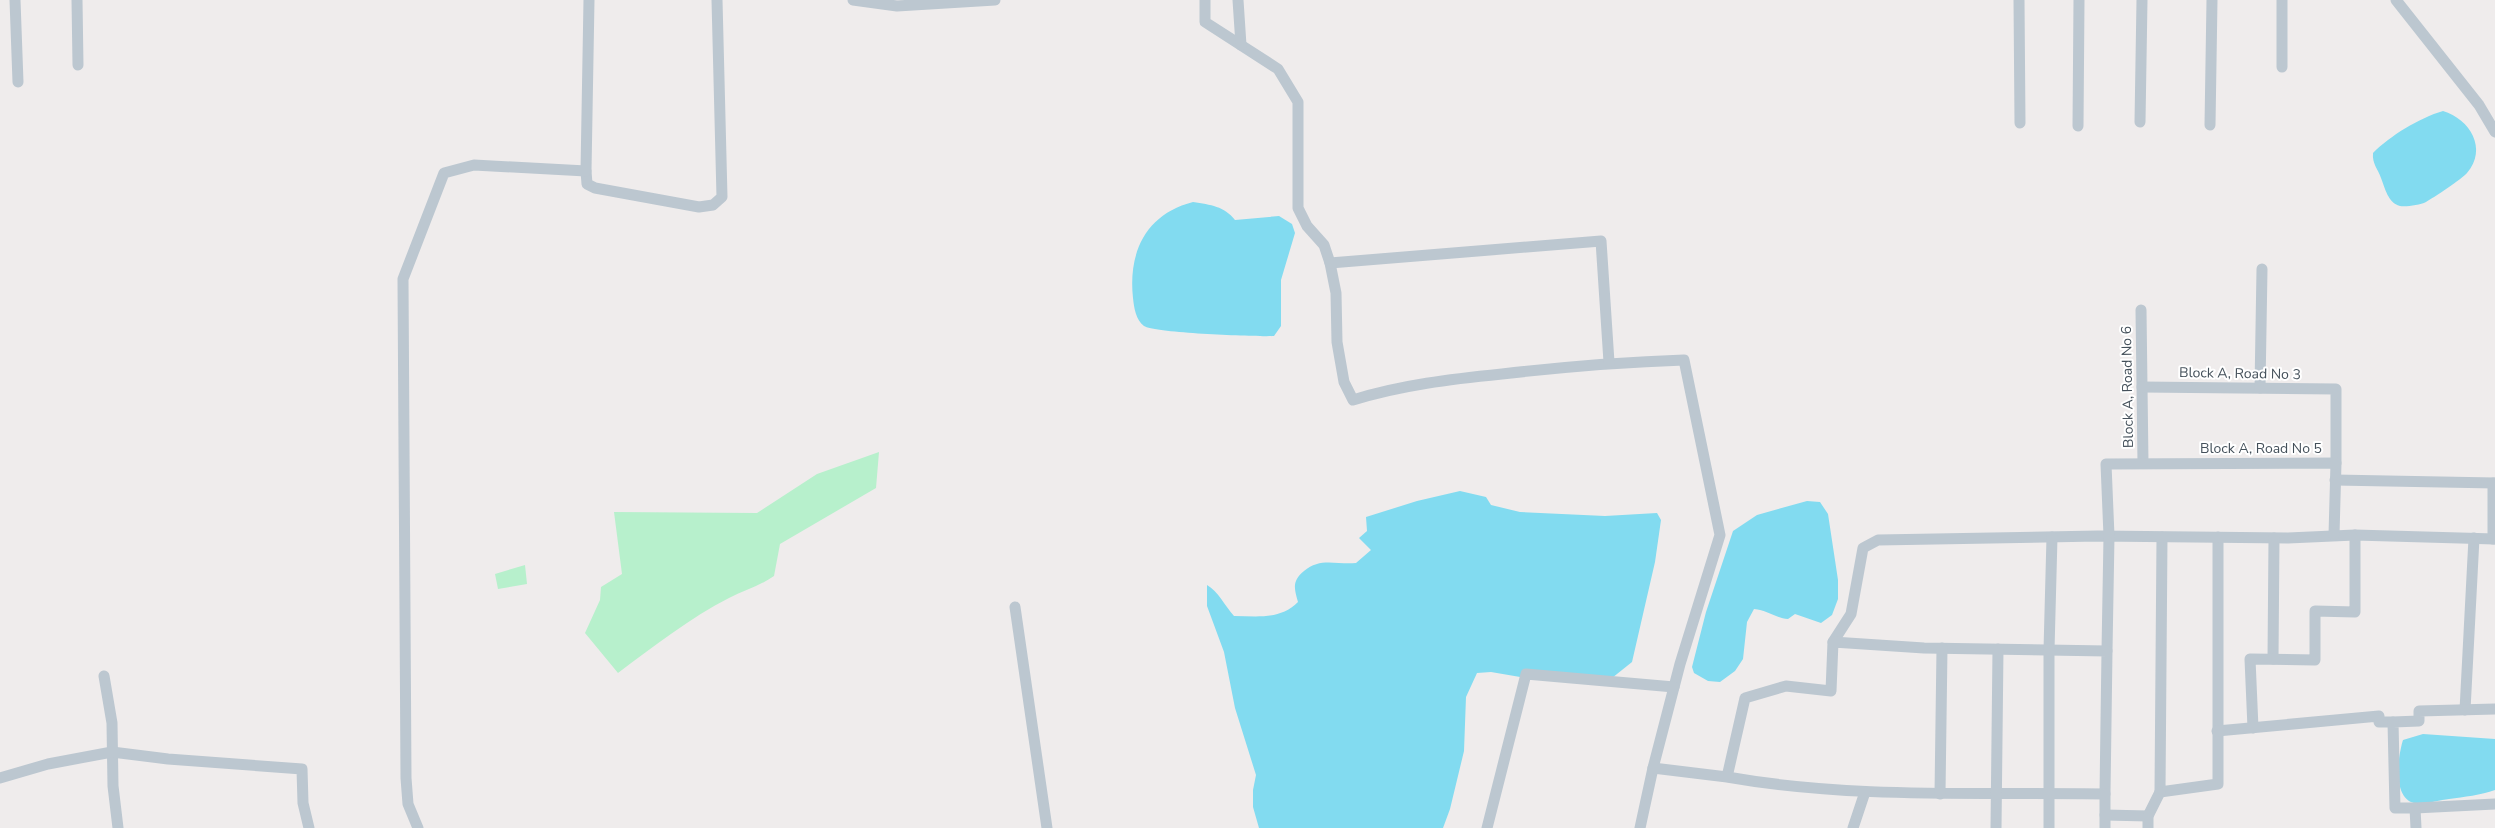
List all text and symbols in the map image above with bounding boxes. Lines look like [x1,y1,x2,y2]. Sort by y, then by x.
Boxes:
street label: Block A, Road No 6 [2117,326,2138,448]
street label: Block A, Road No 3 [2179,363,2301,384]
street label: Block A, Road No 5 [2200,439,2322,458]

